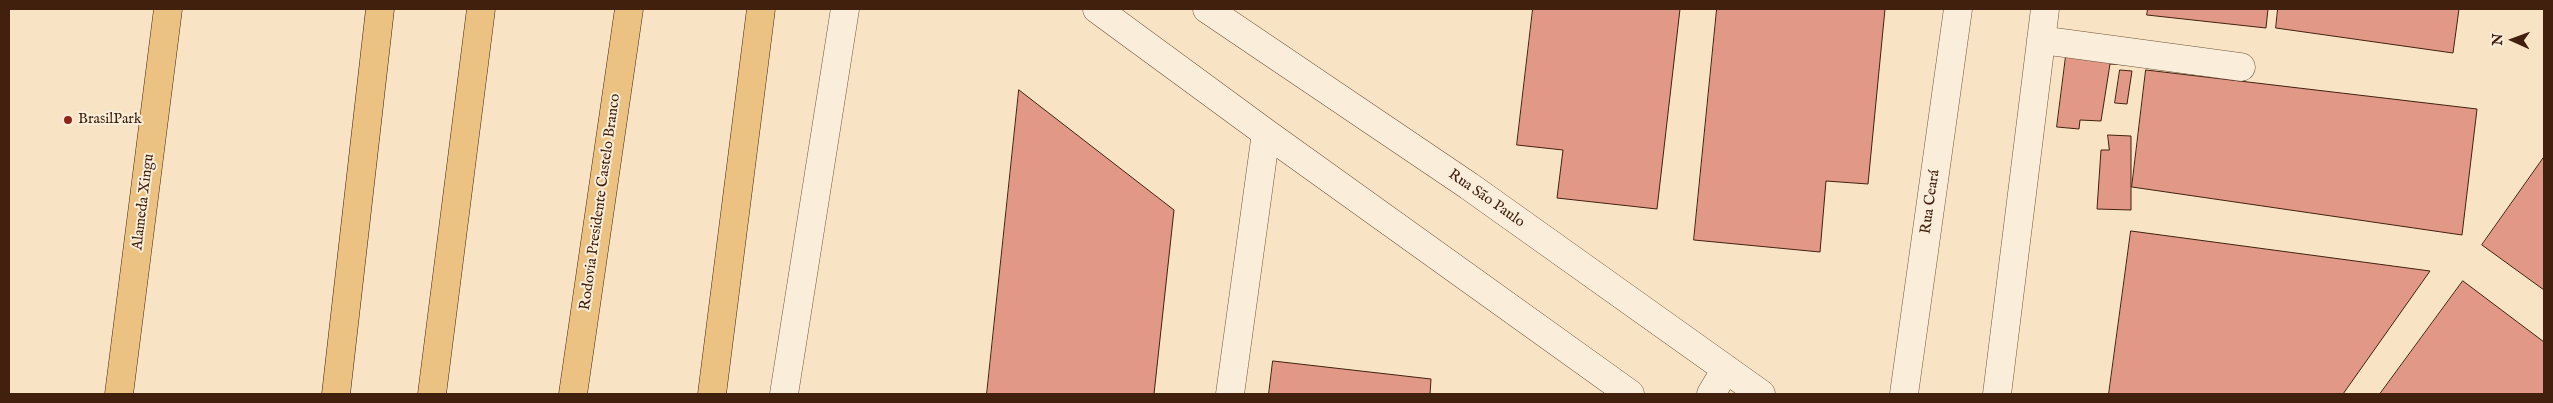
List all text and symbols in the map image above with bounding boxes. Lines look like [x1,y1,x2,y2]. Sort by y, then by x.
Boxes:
north arrow [2488,15,2538,65]
text: N [2489,33,2507,46]
street label: Rodovia Presidente Castelo Branco [577,93,625,311]
place label: BrasilPark [78,111,142,129]
marker: BrasilPark [62,114,74,126]
street label: Alameda Xingu [129,153,159,251]
street label: Rua São Paulo [1444,166,1528,232]
street label: Rua Ceará [1918,169,1944,235]

